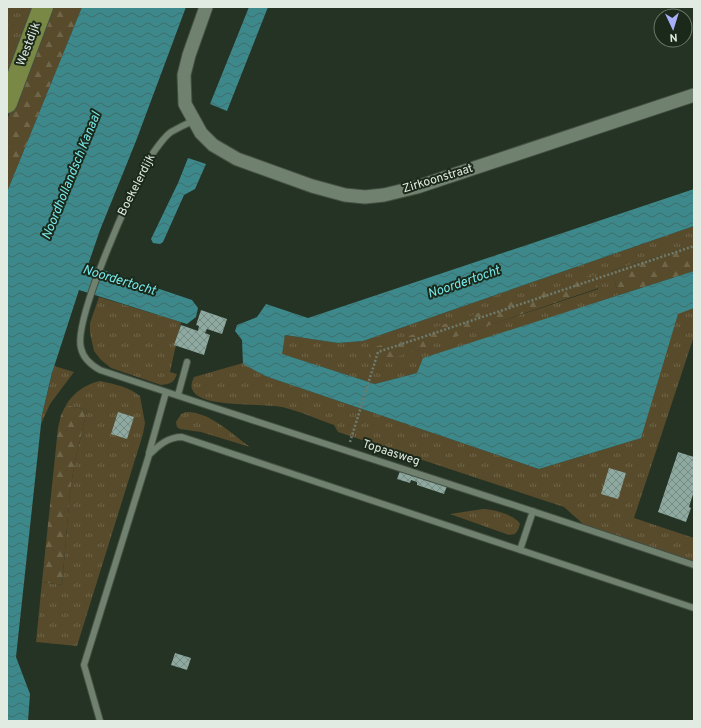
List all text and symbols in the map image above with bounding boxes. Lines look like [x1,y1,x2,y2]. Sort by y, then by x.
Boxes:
north arrow [653,8,693,48]
street label: Westdijk [13,20,45,68]
text: N [669,30,678,44]
water label: Noordhollandsch Kanaal [39,109,105,242]
street label: Boekelerdijk [115,151,159,219]
street label: Zirkoonstraat [401,161,475,197]
water label: Noordertocht [81,262,159,300]
water label: Noordertocht [426,263,504,303]
street label: Topaasweg [360,436,422,470]

